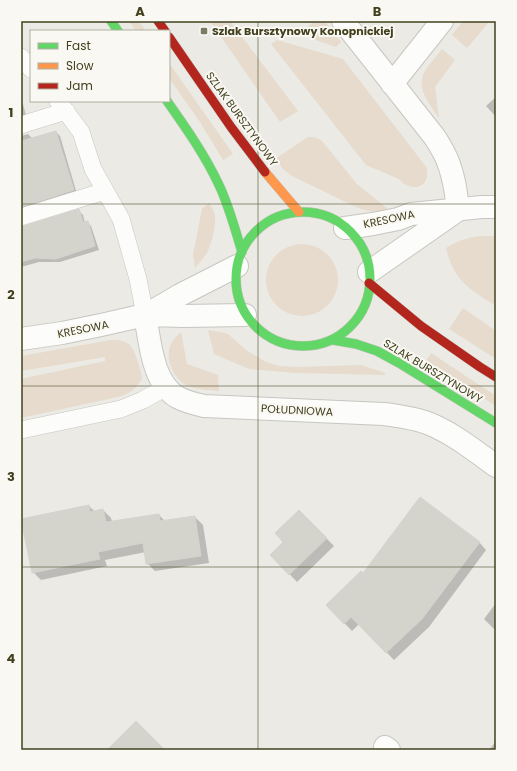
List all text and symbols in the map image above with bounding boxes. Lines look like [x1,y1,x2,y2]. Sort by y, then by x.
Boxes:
text: A [135,2,145,21]
text: B [373,2,382,21]
place label: Szlak Bursztynowy Konopnickiej [212,23,394,39]
marker: Szlak Bursztynowy Konopnickiej [199,26,209,36]
legend [30,30,170,102]
text: Fast [66,37,91,54]
text: Slow [66,57,94,74]
street label: SZLAK BURSZTYNOWY [202,68,282,170]
text: Jam [66,77,93,94]
text: 1 [9,103,13,122]
street label: KRESOWA [362,206,417,232]
text: 2 [7,285,15,304]
street label: KRESOWA [56,316,111,342]
street label: SZLAK BURSZTYNOWY [380,335,486,407]
street label: POŁUDNIOWA [260,400,334,420]
text: 3 [7,467,15,486]
text: 4 [7,649,16,668]

